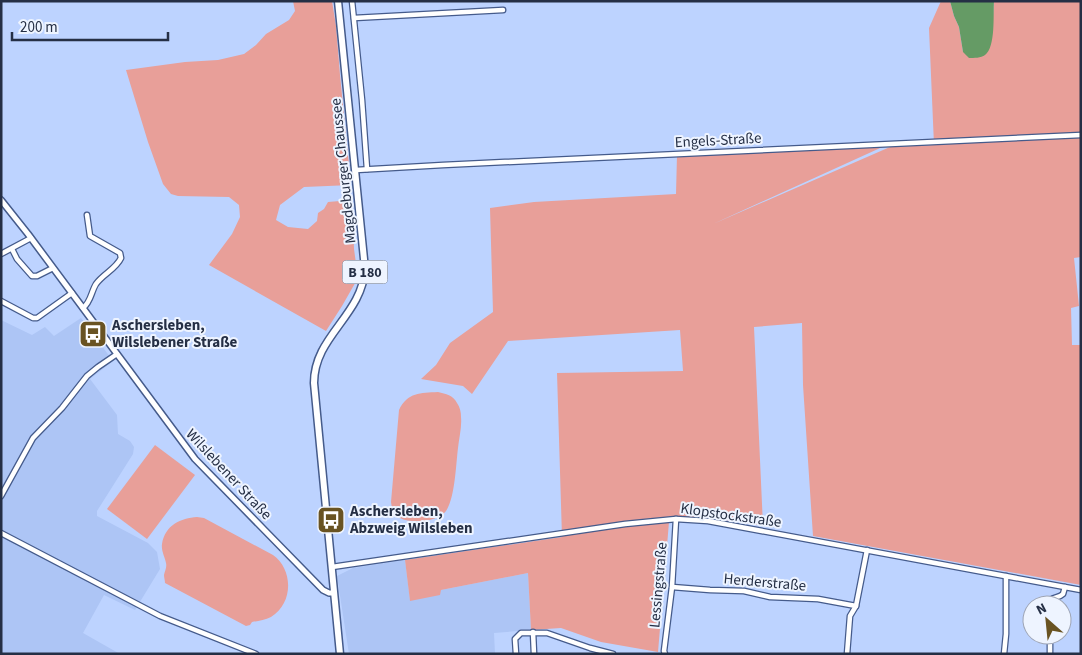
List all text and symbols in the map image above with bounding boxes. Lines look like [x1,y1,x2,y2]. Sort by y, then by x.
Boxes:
scale bar [12,10,169,42]
text: 200 m [20,17,58,38]
street label: Magdeburger Chaussee [325,97,362,245]
street label: Engels-Straße [674,128,762,153]
road number: B 180 [342,260,388,284]
place label: Aschersleben, Wilslebener Straße [111,315,238,353]
bus stop icon: Aschersleben, Wilslebener Straße [78,319,108,349]
street label: Wilslebener Straße [181,424,276,525]
street label: Klopstockstraße [679,498,783,533]
place label: Aschersleben, Abzweig Wilsleben [349,501,473,539]
bus stop icon: Aschersleben, Abzweig Wilsleben [316,505,346,535]
street label: Lessingstraße [644,541,673,629]
street label: Herderstraße [723,568,807,597]
north arrow [1022,595,1072,645]
text: N [1033,598,1050,620]

